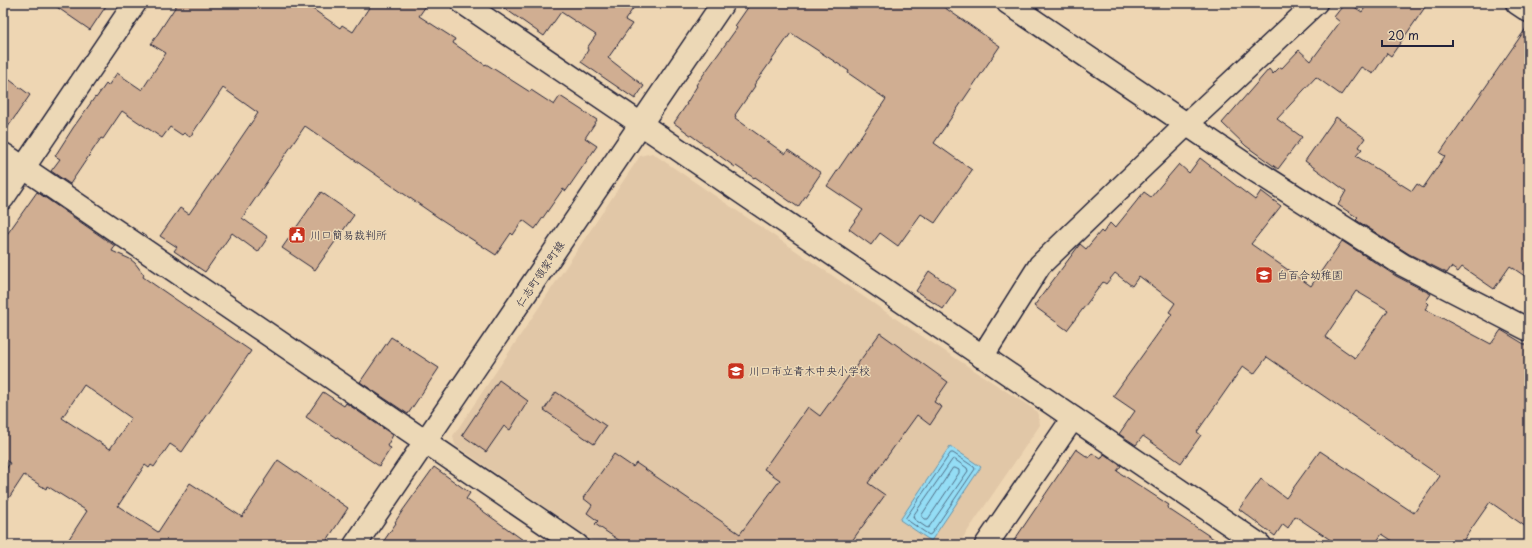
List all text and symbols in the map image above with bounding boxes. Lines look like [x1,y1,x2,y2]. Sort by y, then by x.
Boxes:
scale bar [1382,22,1453,48]
text: 20 m [1388,26,1419,44]
public building icon: 川口簡易裁判所 [287,225,307,245]
place label: 川口簡易裁判所 [310,226,387,243]
street label: 仁志町領家町線 [511,237,568,310]
school or university icon: 白百合幼稚園 [1254,265,1274,285]
place label: 白百合幼稚園 [1277,266,1343,283]
school or university icon: 川口市立青木中央小学校 [726,361,746,381]
place label: 川口市立青木中央小学校 [749,362,870,379]

